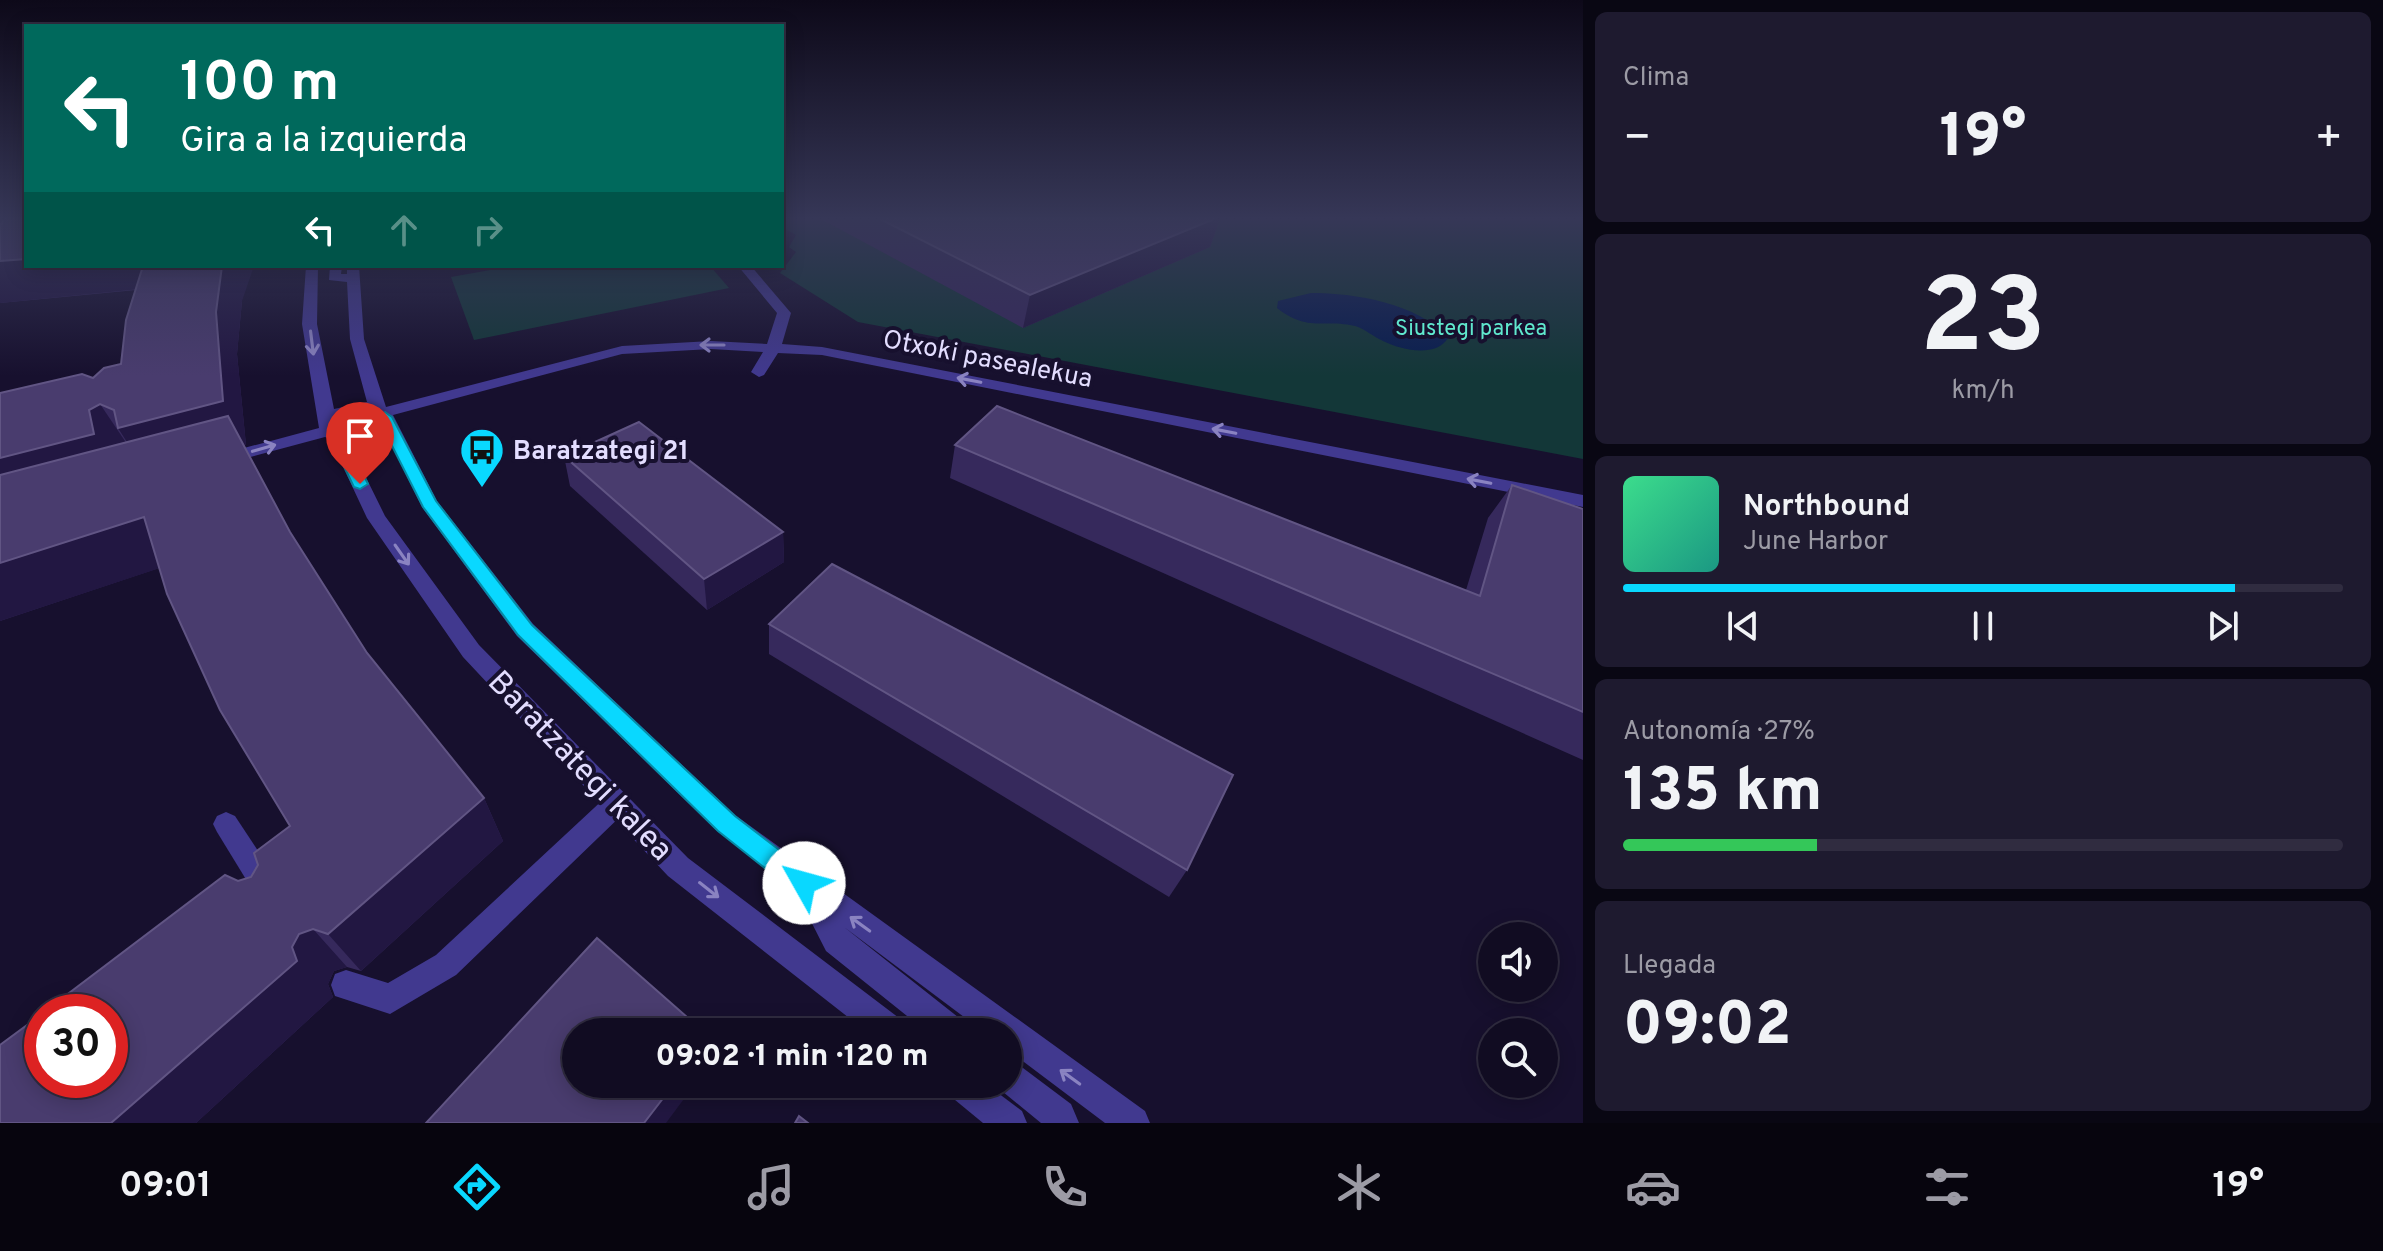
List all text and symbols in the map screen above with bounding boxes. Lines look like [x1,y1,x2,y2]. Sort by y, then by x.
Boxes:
text: 100 m [180,50,339,120]
icon: left [48,56,152,160]
text: Clima [1623,62,1689,95]
text: 19° [1940,102,2026,178]
text: − [1623,112,1651,168]
text: + [2315,112,2343,168]
text: Gira a la izquierda [180,119,467,165]
icon: left [298,208,342,252]
icon: ahead [382,208,426,252]
icon: right [466,208,510,252]
text: 23 [1920,257,2046,389]
park label: Siustegi parkea [1395,316,1547,343]
street label: Otxoki pasealekua [880,324,1095,397]
one-way arrow [305,330,320,356]
one-way arrow [699,337,726,353]
one-way arrow [957,372,982,387]
text: km/h [1951,375,2015,408]
pin [326,402,394,484]
icon: arrive [338,414,382,458]
one-way arrow [1212,422,1237,437]
bus stop icon: Baratzategi 21 [458,426,506,489]
place label: Baratzategi 21 [513,436,689,469]
one-way arrow [251,440,277,455]
one-way arrow [1467,473,1492,488]
text: Northbound [1743,489,1910,526]
text: June Harbor [1743,526,1888,559]
one-way arrow [394,543,410,565]
icon: previous [1721,604,1765,648]
icon: pause [1961,604,2005,648]
icon: next [2201,604,2245,648]
street label: Baratzategi kalea [478,663,680,871]
text: Autonomía · 27% [1623,716,1815,749]
text: 135 km [1623,756,1822,832]
position arrow [762,841,846,925]
one-way arrow [697,882,719,899]
one-way arrow [850,916,871,933]
map controls [1478,922,1558,1098]
button: sound [1478,922,1558,1002]
text: Llegada [1623,950,1716,983]
text: 09:02 [1623,990,1791,1066]
speed limit sign: 30 [24,994,128,1098]
button: search [1478,1018,1558,1098]
text: 09:02 · 1 min · 120 m [656,1039,928,1076]
one-way arrow [1060,1069,1082,1085]
icon: directions [449,1159,505,1215]
icon: music [743,1159,799,1215]
icon: phone [1037,1159,1093,1215]
icon: climate [1331,1159,1387,1215]
icon: car [1625,1159,1681,1215]
icon: filters [1919,1159,1975,1215]
text: 09:01 [119,1164,212,1210]
text: 19° [2213,1164,2264,1210]

